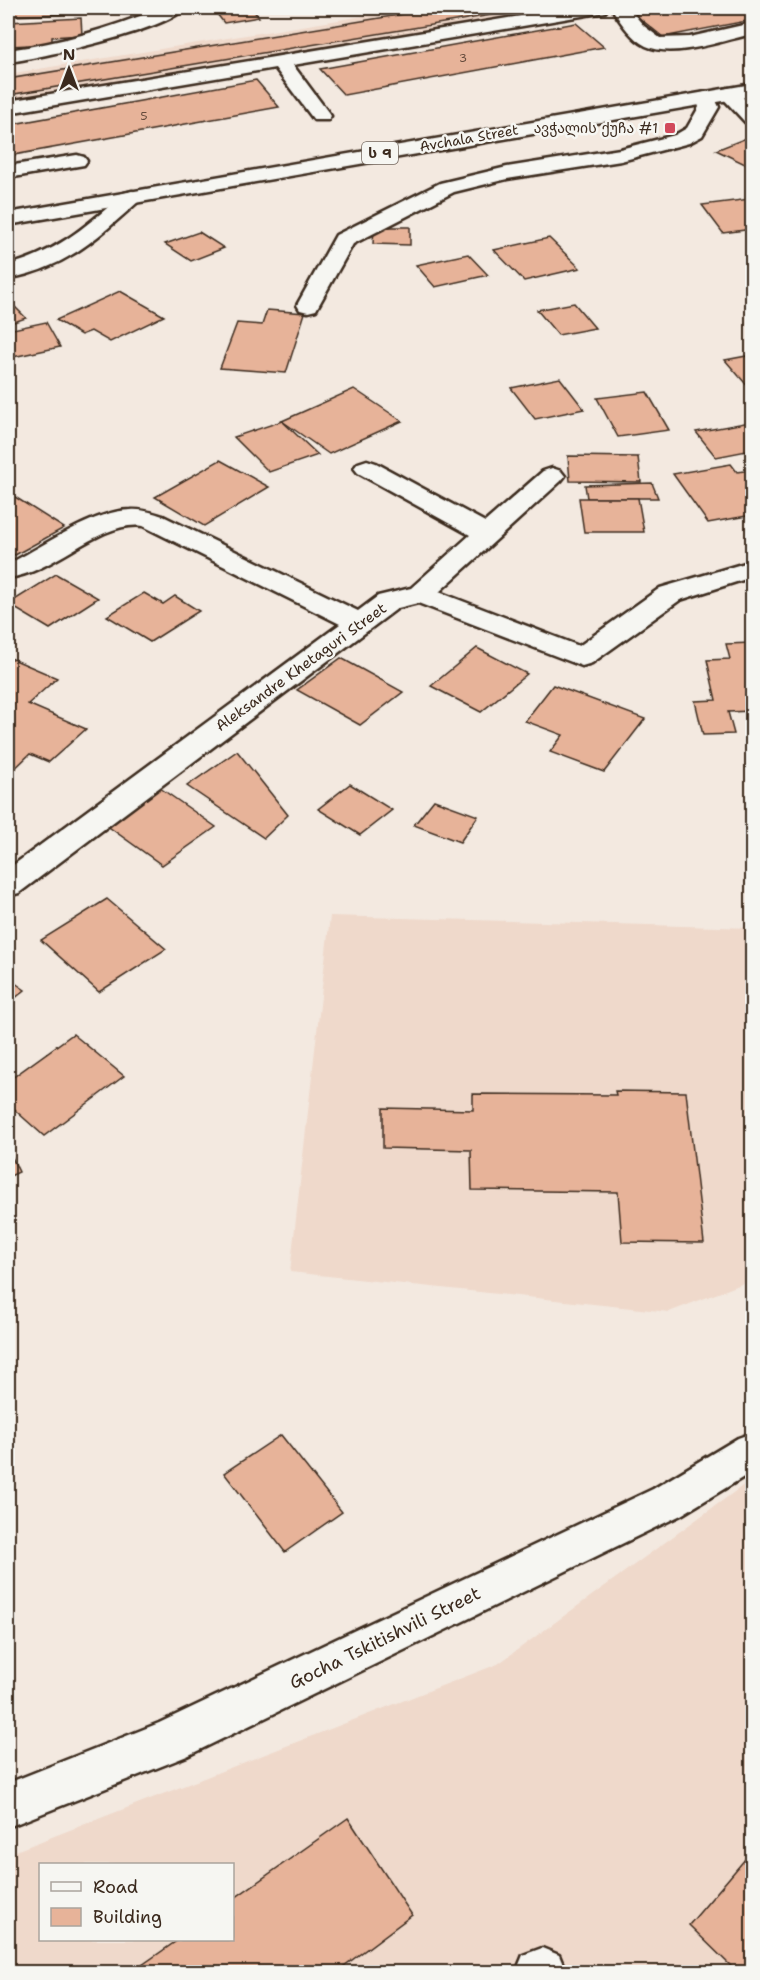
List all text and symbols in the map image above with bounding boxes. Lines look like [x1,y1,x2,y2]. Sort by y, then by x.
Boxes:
north arrow [39,39,99,99]
text: N [63,44,75,65]
house number: 3 [459,50,467,66]
house number: 5 [140,108,148,124]
place label: ავჭალის ქუჩა #1 [534,119,658,137]
street label: Avchala Street [418,120,520,156]
marker: ავჭალის ქუჩა #1 [663,121,677,135]
road number: ს 9 [362,142,398,164]
street label: Aleksandre Khetaguri Street [211,598,391,736]
street label: Gocha Tskitishvili Street [285,1581,485,1695]
legend [39,1863,234,1941]
text: Road [93,1875,138,1899]
text: Building [93,1905,162,1929]

